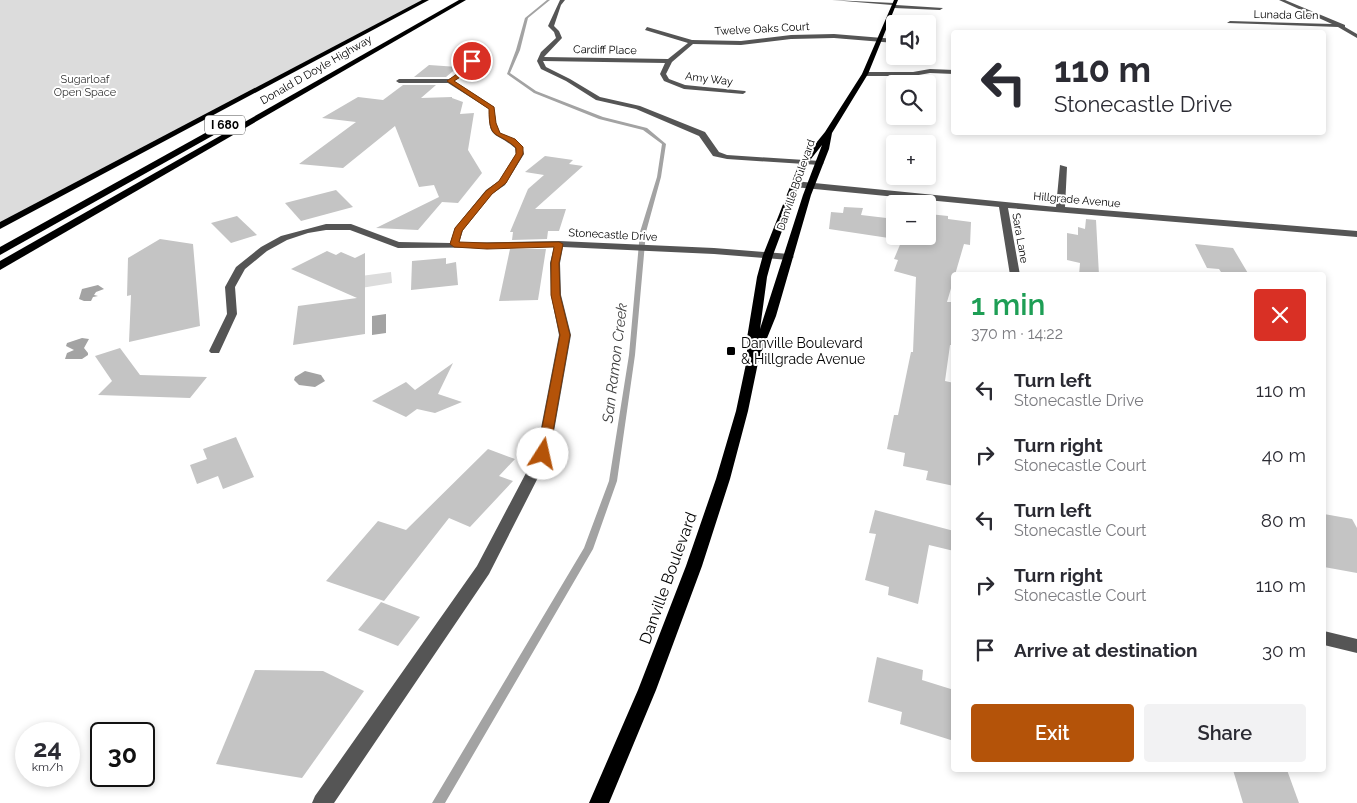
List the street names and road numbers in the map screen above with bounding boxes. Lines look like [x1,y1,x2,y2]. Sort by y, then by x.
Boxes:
street label: Lunada Glen [1254,8,1318,22]
street label: Twelve Oaks Court [714,20,810,38]
street label: Donald D Doyle Highway [258,33,374,107]
street label: Cardiff Place [573,43,638,57]
street label: Amy Way [684,70,734,88]
road number: I 680 [205,116,245,134]
street label: Danville Boulevard [774,138,818,232]
street label: Hillgrade Avenue [1033,190,1122,210]
street label: Sara Lane [1009,212,1031,265]
street label: Stonecastle Drive [568,226,658,244]
street label: Danville Boulevard [635,509,701,647]

